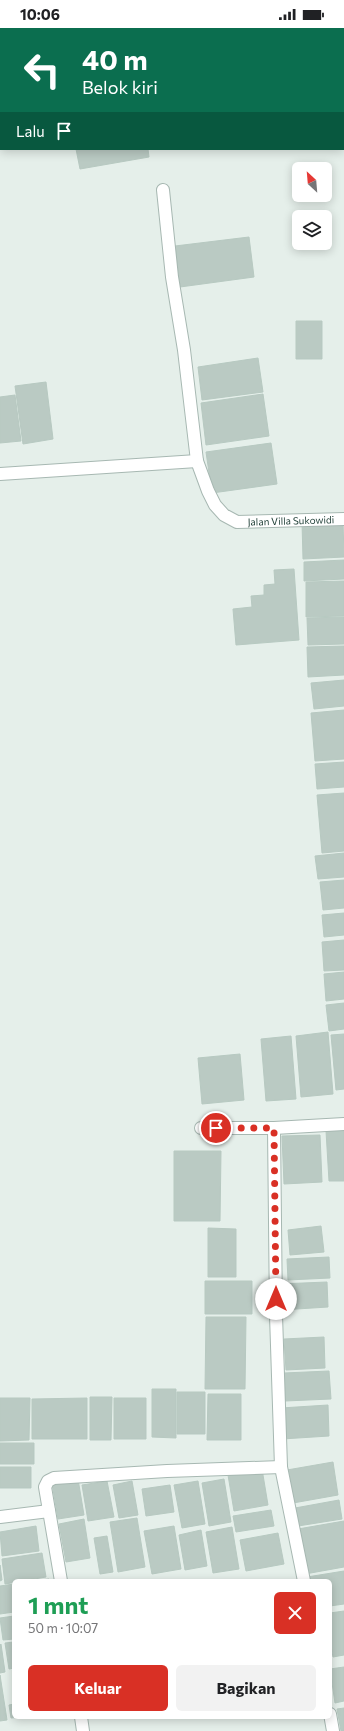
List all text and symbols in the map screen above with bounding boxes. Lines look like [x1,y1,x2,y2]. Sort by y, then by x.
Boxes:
text: 10:06 [20,5,60,23]
text: 40 m [82,42,148,76]
icon: left [16,44,68,96]
text: Belok kiri [82,76,158,98]
icon: arrive [53,120,75,142]
text: Lalu [16,122,45,140]
north arrow [292,162,332,202]
map controls [292,162,332,250]
button: layers [292,210,332,250]
street label: Jalan Villa Sukowidi [247,513,334,528]
pin [199,1111,233,1145]
icon: arrive [205,1117,227,1139]
position arrow [255,1278,297,1320]
text: 1 mnt [28,1590,88,1619]
button: close [274,1592,316,1634]
text: 50 m · 10:07 [28,1620,98,1636]
button: Keluar [28,1665,168,1711]
button: Bagikan [176,1665,316,1711]

